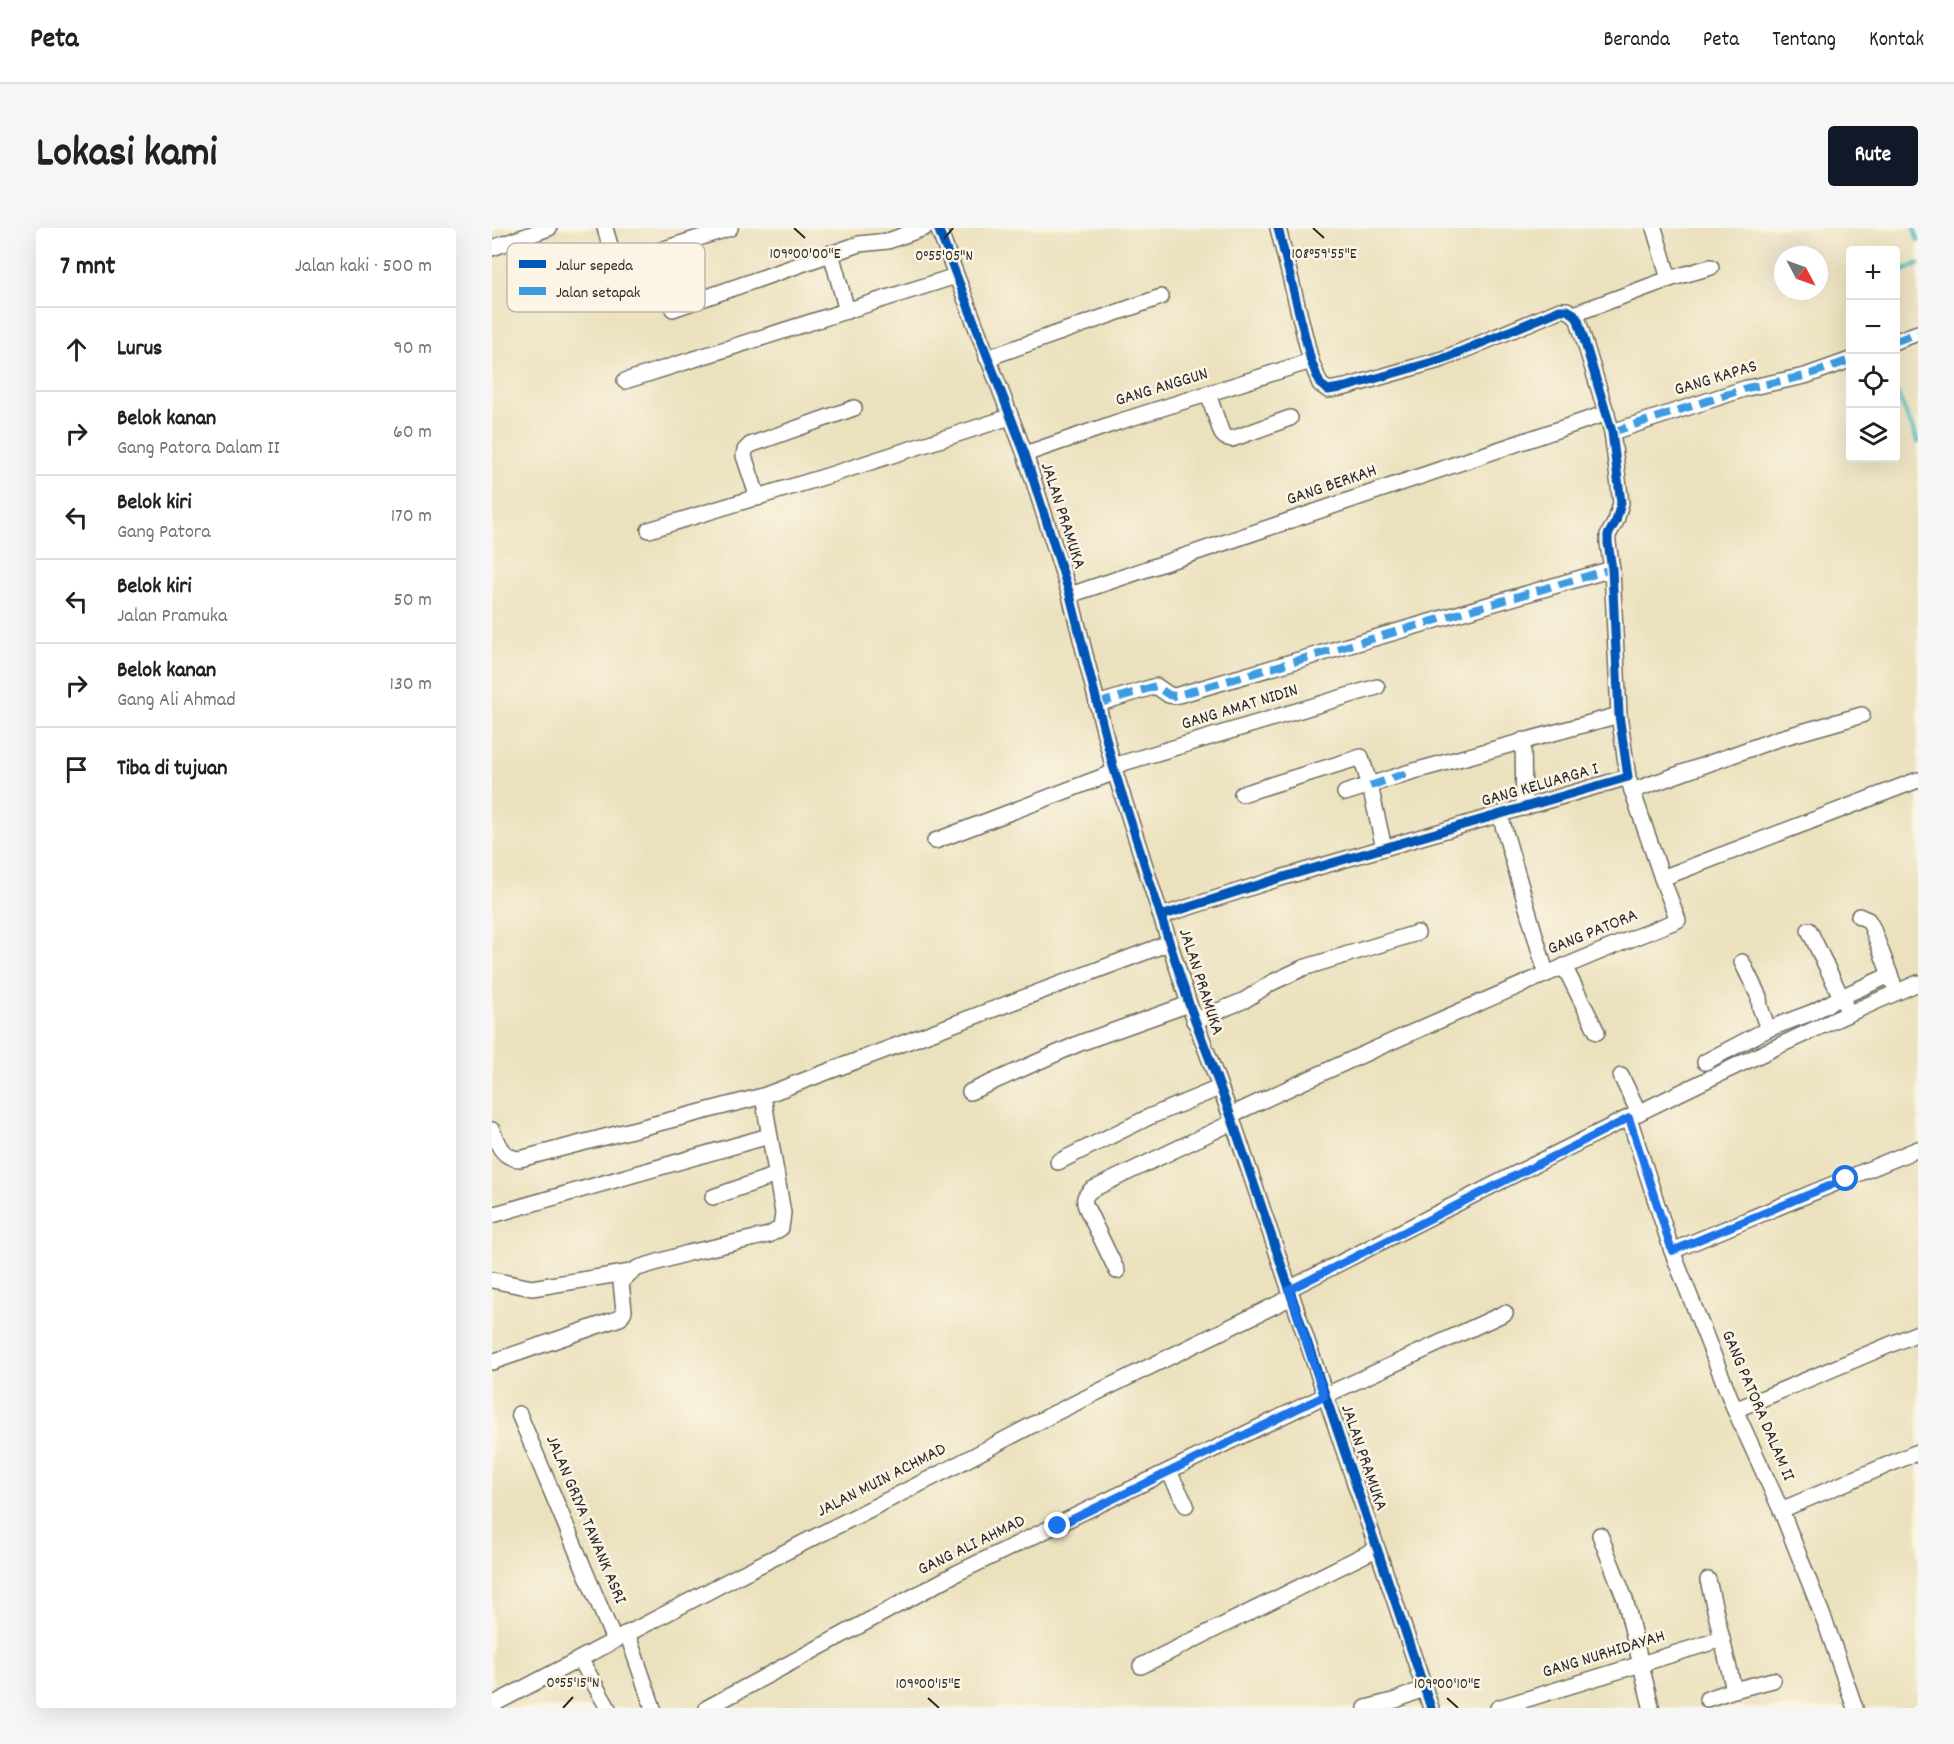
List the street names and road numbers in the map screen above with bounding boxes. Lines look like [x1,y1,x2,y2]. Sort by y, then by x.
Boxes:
street label: GANG KAPAS [1672,355,1760,403]
street label: GANG ANGGUN [1113,362,1211,414]
street label: JALAN PRAMUKA [1033,459,1091,573]
street label: GANG BERKAH [1284,459,1380,513]
street label: GANG AMAT NIDIN [1179,678,1301,738]
street label: GANG KELUARGA I [1479,757,1602,815]
street label: GANG PATORA [1544,904,1642,962]
street label: JALAN PRAMUKA [1171,925,1229,1039]
street label: GANG PATORA DALAM II [1714,1327,1800,1486]
street label: JALAN PRAMUKA [1333,1402,1393,1515]
street label: JALAN GRIYA TAWANK ASRI [538,1432,632,1609]
street label: JALAN MUIN ACHMAD [813,1438,951,1524]
street label: GANG ALI AHMAD [914,1509,1030,1583]
street label: GANG NURHIDAYAH [1540,1624,1668,1686]

